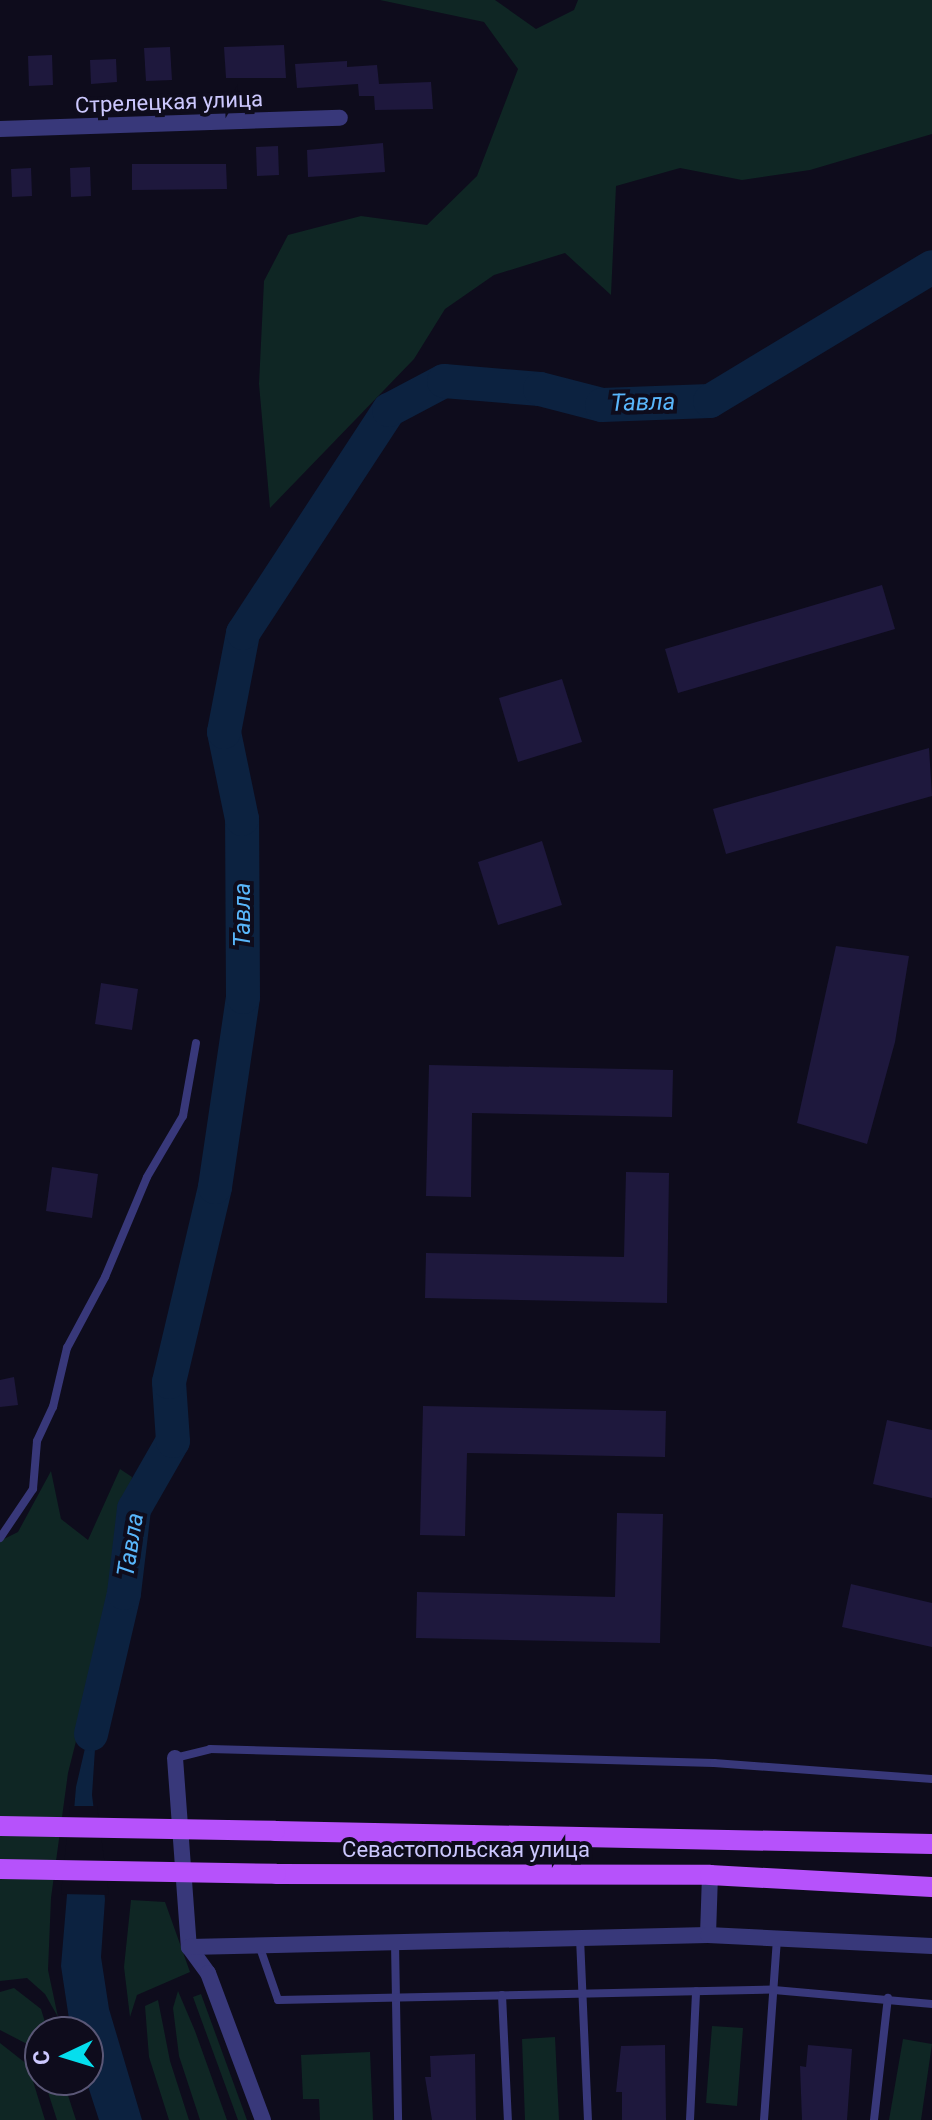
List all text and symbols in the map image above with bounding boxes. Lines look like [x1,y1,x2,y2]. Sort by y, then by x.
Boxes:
street label: Стрелецкая улица [75,86,263,118]
water label: Тавла [610,388,676,418]
water label: Тавла [229,883,257,947]
water label: Тавла [112,1511,150,1579]
street label: Севастопольская улица [342,1837,590,1863]
north arrow [24,2016,104,2096]
text: С [29,2050,55,2066]

